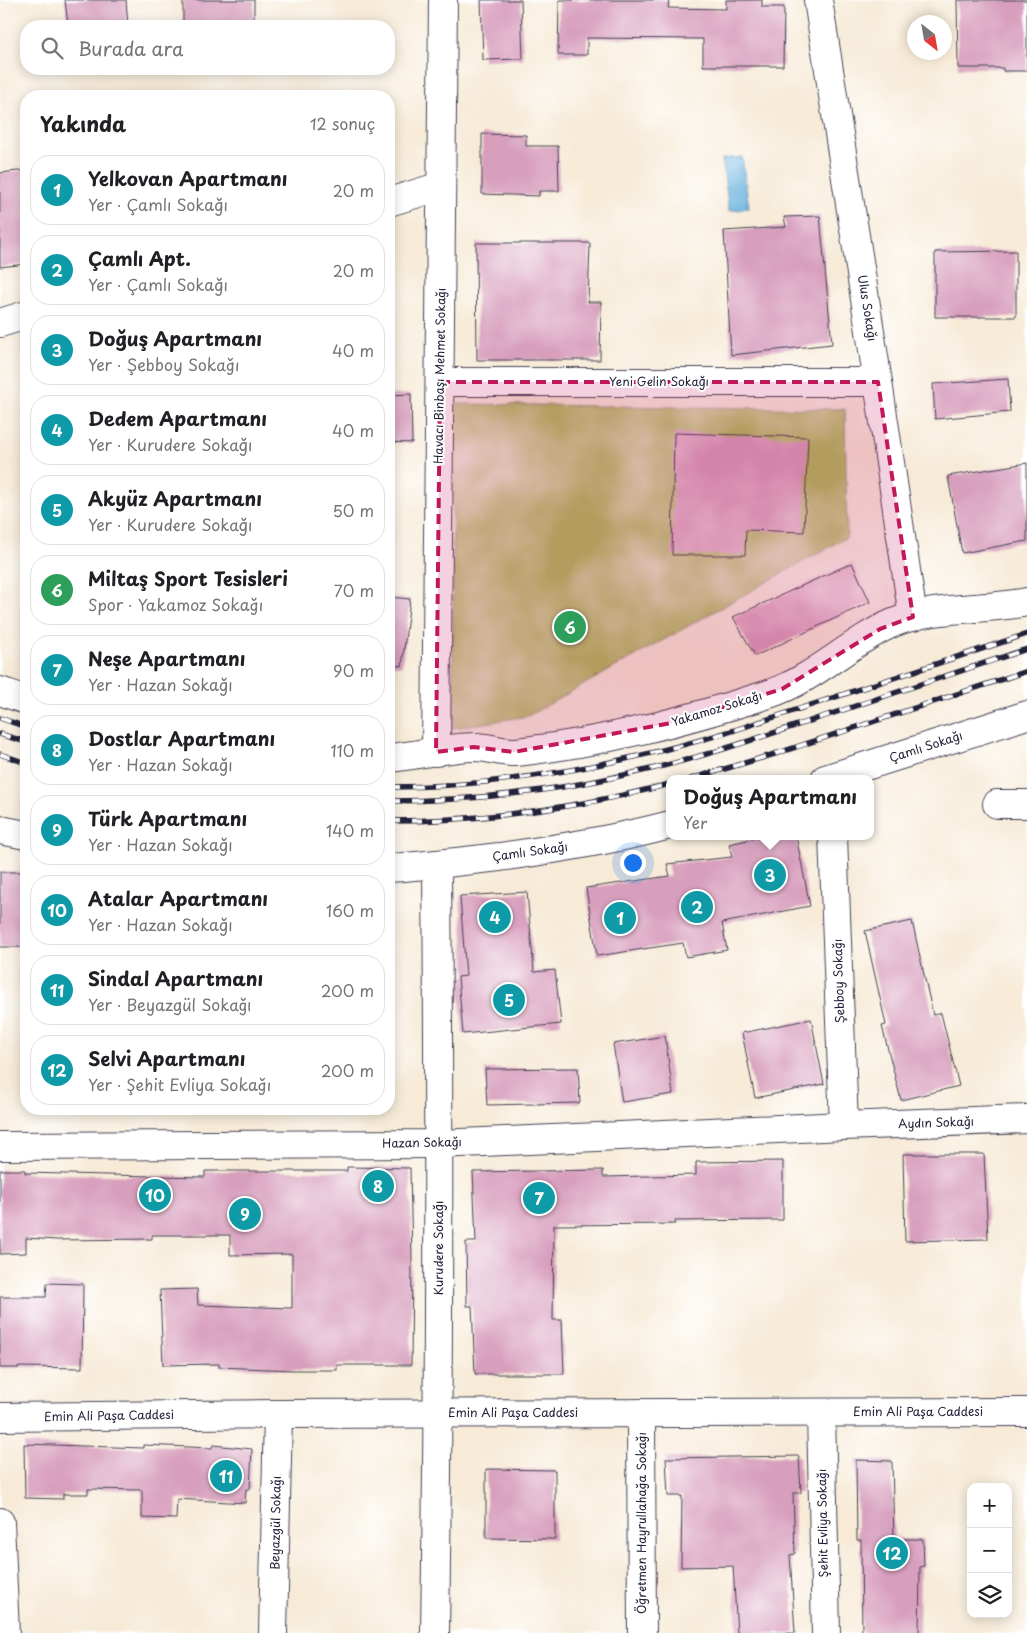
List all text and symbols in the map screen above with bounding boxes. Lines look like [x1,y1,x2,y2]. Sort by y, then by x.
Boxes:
north arrow [907,15,952,60]
search box [20,20,395,75]
icon: search [38,34,66,62]
text: Burada ara [78,34,183,62]
text: Yakında [40,107,126,139]
text: 12 sonuç [310,111,375,135]
text: Yelkovan Apartmanı [88,164,287,192]
text: 1 [53,178,61,202]
text: 20 m [333,178,374,202]
text: Yer · Çamlı Sokağı [88,192,228,216]
text: Çamlı Apt. [88,244,191,272]
text: 2 [51,258,63,282]
text: 20 m [333,258,374,282]
text: Yer · Çamlı Sokağı [88,272,228,296]
street label: Ulus Sokağı [854,273,882,342]
street label: Havacı Binbaşı Mehmet Sokağı [428,288,450,464]
text: Doğuş Apartmanı [88,324,262,352]
text: 3 [52,338,62,362]
text: 40 m [332,338,374,362]
text: Yer · Şebboy Sokağı [88,352,240,376]
street label: Yeni Gelin Sokağı [609,372,709,390]
text: Dedem Apartmanı [88,404,267,432]
text: 4 [52,418,62,442]
text: 40 m [332,418,374,442]
text: Yer · Kurudere Sokağı [88,432,252,456]
text: Akyüz Apartmanı [88,484,262,512]
text: 5 [52,498,62,522]
text: 50 m [333,498,374,522]
text: Yer · Kurudere Sokağı [88,512,252,536]
text: Miltaş Sport Tesisleri [88,564,288,592]
text: 6 [51,578,63,602]
text: 70 m [334,578,374,602]
text: Spor · Yakamoz Sokağı [88,592,263,616]
pin: 6 [554,608,586,646]
text: Neşe Apartmanı [88,644,245,672]
text: 7 [52,658,62,682]
text: 90 m [333,658,374,682]
text: Yer · Hazan Sokağı [88,672,233,696]
street label: Yakamoz Sokağı [669,686,764,730]
text: Dostlar Apartmanı [88,724,275,752]
street label: Çamlı Sokağı [887,726,965,766]
text: 8 [52,738,62,762]
text: 110 m [331,738,374,762]
text: Yer · Hazan Sokağı [88,752,233,776]
popup [666,775,874,840]
text: Doğuş Apartmanı [683,782,857,810]
text: Türk Apartmanı [88,804,247,832]
text: Yer [683,810,707,834]
text: 9 [52,818,62,842]
text: 140 m [326,818,374,842]
text: Yer · Hazan Sokağı [88,832,233,856]
street label: Çamlı Sokağı [491,837,569,865]
your location [620,850,646,876]
pin: 3 [754,856,786,894]
text: Atalar Apartmanı [88,884,268,912]
pin: 2 [681,888,713,926]
text: 10 [47,898,67,922]
text: 160 m [326,898,374,922]
pin: 4 [479,898,511,936]
pin: 1 [604,899,636,937]
text: Yer · Hazan Sokağı [88,912,233,936]
street label: Şebboy Sokağı [828,938,848,1024]
text: Sindal Apartmanı [88,964,263,992]
text: 11 [50,978,64,1002]
text: 200 m [321,978,374,1002]
pin: 5 [493,981,525,1019]
text: Yer · Beyazgül Sokağı [88,992,252,1016]
text: Selvi Apartmanı [88,1044,245,1072]
text: 12 [48,1058,66,1082]
text: 200 m [321,1058,374,1082]
text: Yer · Şehit Evliya Sokağı [88,1072,271,1096]
street label: Aydın Sokağı [898,1112,974,1132]
street label: Hazan Sokağı [382,1132,462,1152]
pin: 8 [362,1167,394,1205]
pin: 10 [139,1176,171,1214]
pin: 7 [523,1179,555,1217]
pin: 9 [229,1195,261,1233]
street label: Kurudere Sokağı [429,1201,447,1295]
street label: Emin Ali Paşa Caddesi [853,1402,983,1420]
street label: Emin Ali Paşa Caddesi [448,1403,578,1421]
street label: Emin Ali Paşa Caddesi [44,1405,174,1425]
street label: Öğretmen Hayrullahağa Sokağı [632,1432,650,1614]
pin: 11 [210,1457,242,1495]
street label: Şehit Evliya Sokağı [812,1468,832,1578]
street label: Beyazgül Sokağı [265,1476,285,1570]
map controls [967,1483,1012,1618]
button: + [967,1483,1012,1528]
button: − [967,1528,1012,1573]
pin: 12 [876,1534,908,1572]
button: layers [967,1573,1012,1618]

